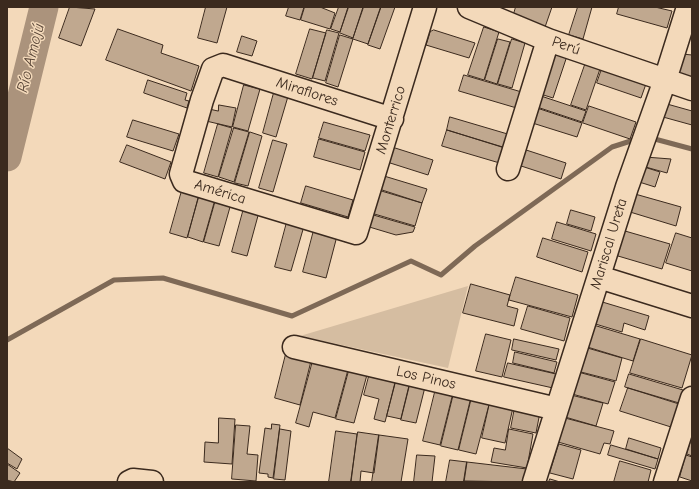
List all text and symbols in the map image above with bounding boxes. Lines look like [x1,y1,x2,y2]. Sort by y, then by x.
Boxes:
water label: Río Amojú [13,21,49,95]
street label: Perú [549,33,583,59]
street label: Miraflores [274,74,340,110]
street label: Monterrico [372,84,410,156]
street label: América [192,176,248,208]
street label: Mariscal Ureta [587,196,631,292]
street label: Los Pinos [395,362,457,394]

